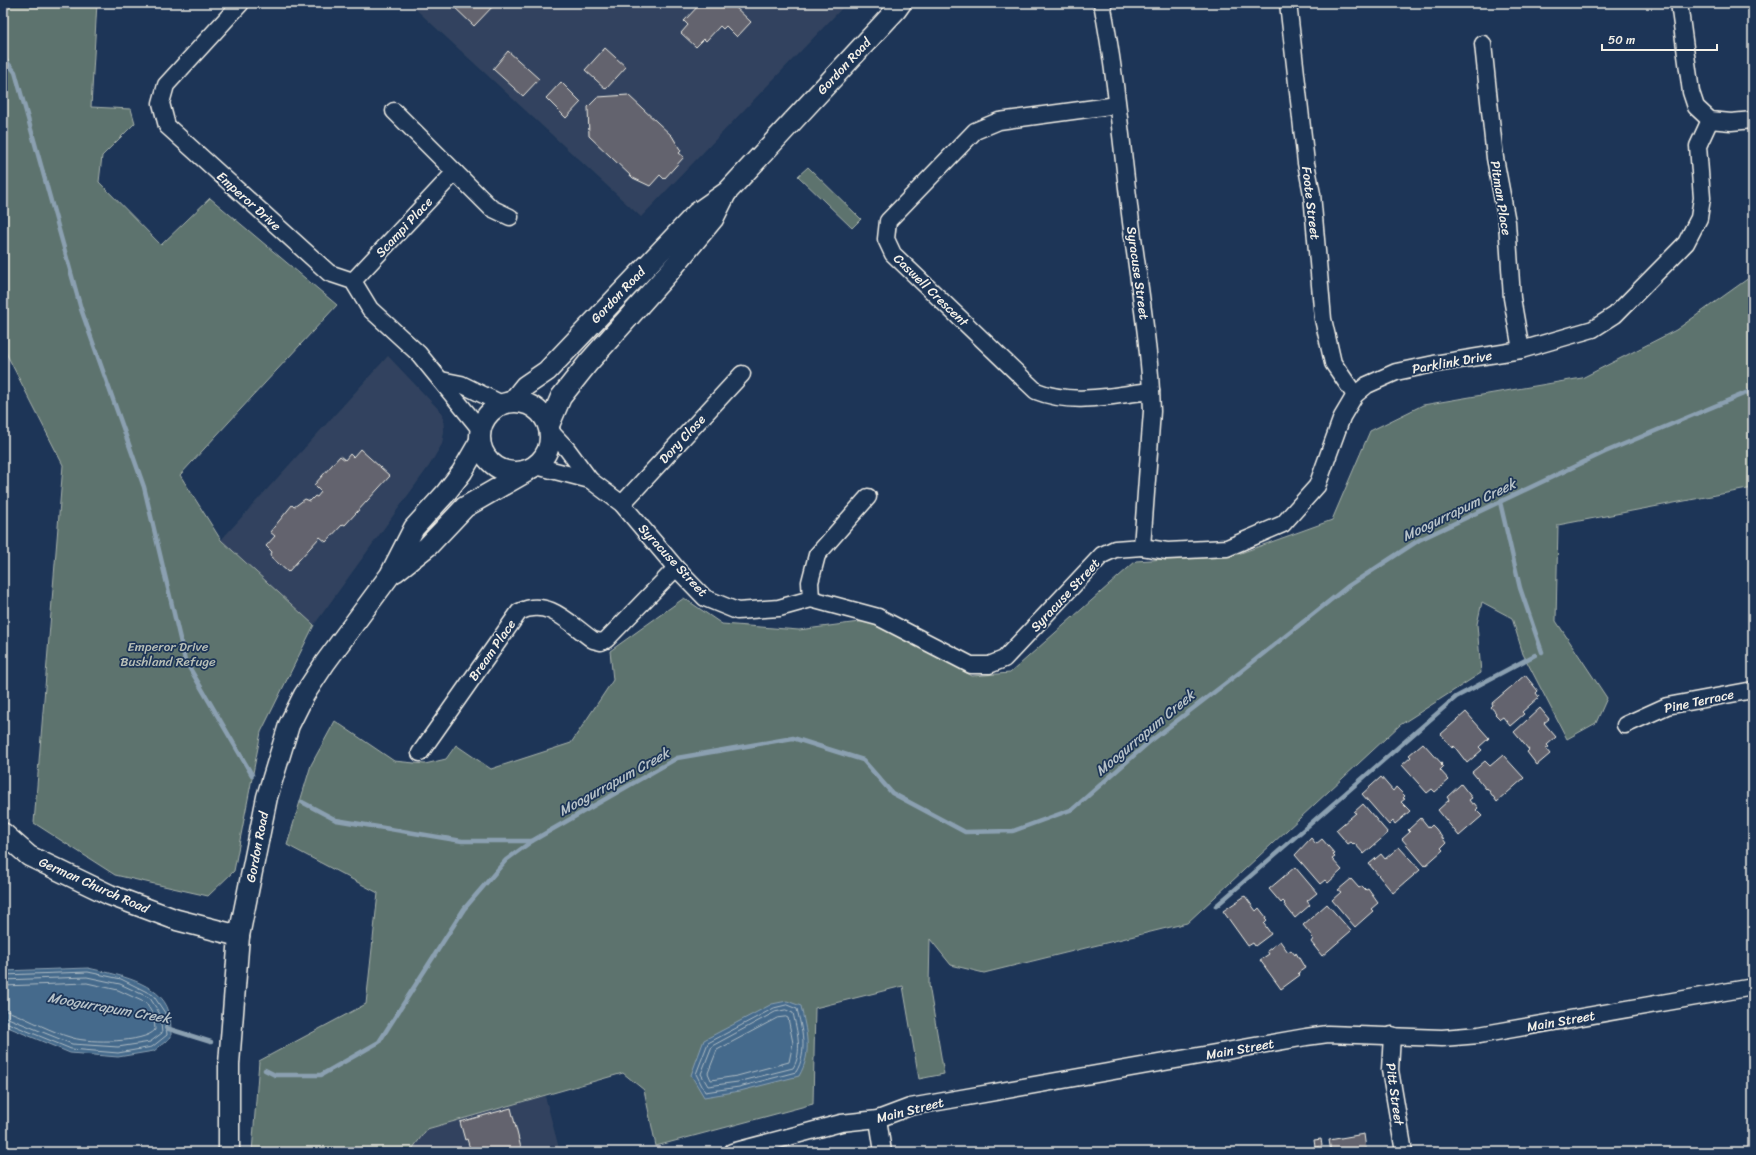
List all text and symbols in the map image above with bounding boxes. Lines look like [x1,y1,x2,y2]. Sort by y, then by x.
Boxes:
scale bar [1602,26,1717,52]
text: 50 m [1608,29,1635,51]
street label: Gordon Road [811,31,878,100]
street label: Pitman Place [1484,159,1518,237]
street label: Emperor Drive [211,165,287,237]
street label: Foote Street [1295,165,1327,241]
street label: Scampi Place [370,191,439,263]
street label: Syracuse Street [1120,225,1156,321]
street label: Caswell Crescent [888,248,975,333]
street label: Gordon Road [585,260,652,329]
street label: Parklink Drive [1410,344,1494,380]
street label: Dory Close [653,409,711,469]
water label: Moogurrapum Creek [1398,471,1522,548]
street label: Syracuse Street [633,518,714,602]
street label: Syracuse Street [1025,553,1106,637]
street label: Bream Place [462,614,522,686]
park label: Emperor Drive Bushland Refuge [120,635,216,673]
street label: Pine Terrace [1662,682,1736,720]
water label: Moogurrapum Creek [1090,683,1202,782]
water label: Moogurrapum Creek [554,740,676,823]
street label: Gordon Road [239,809,275,884]
street label: German Church Road [35,850,154,920]
water label: Moogurrapum Creek [46,985,174,1031]
street label: Main Street [1525,1004,1597,1038]
street label: Main Street [1204,1032,1276,1066]
street label: Pitt Street [1379,1061,1411,1128]
street label: Main Street [874,1090,947,1129]

